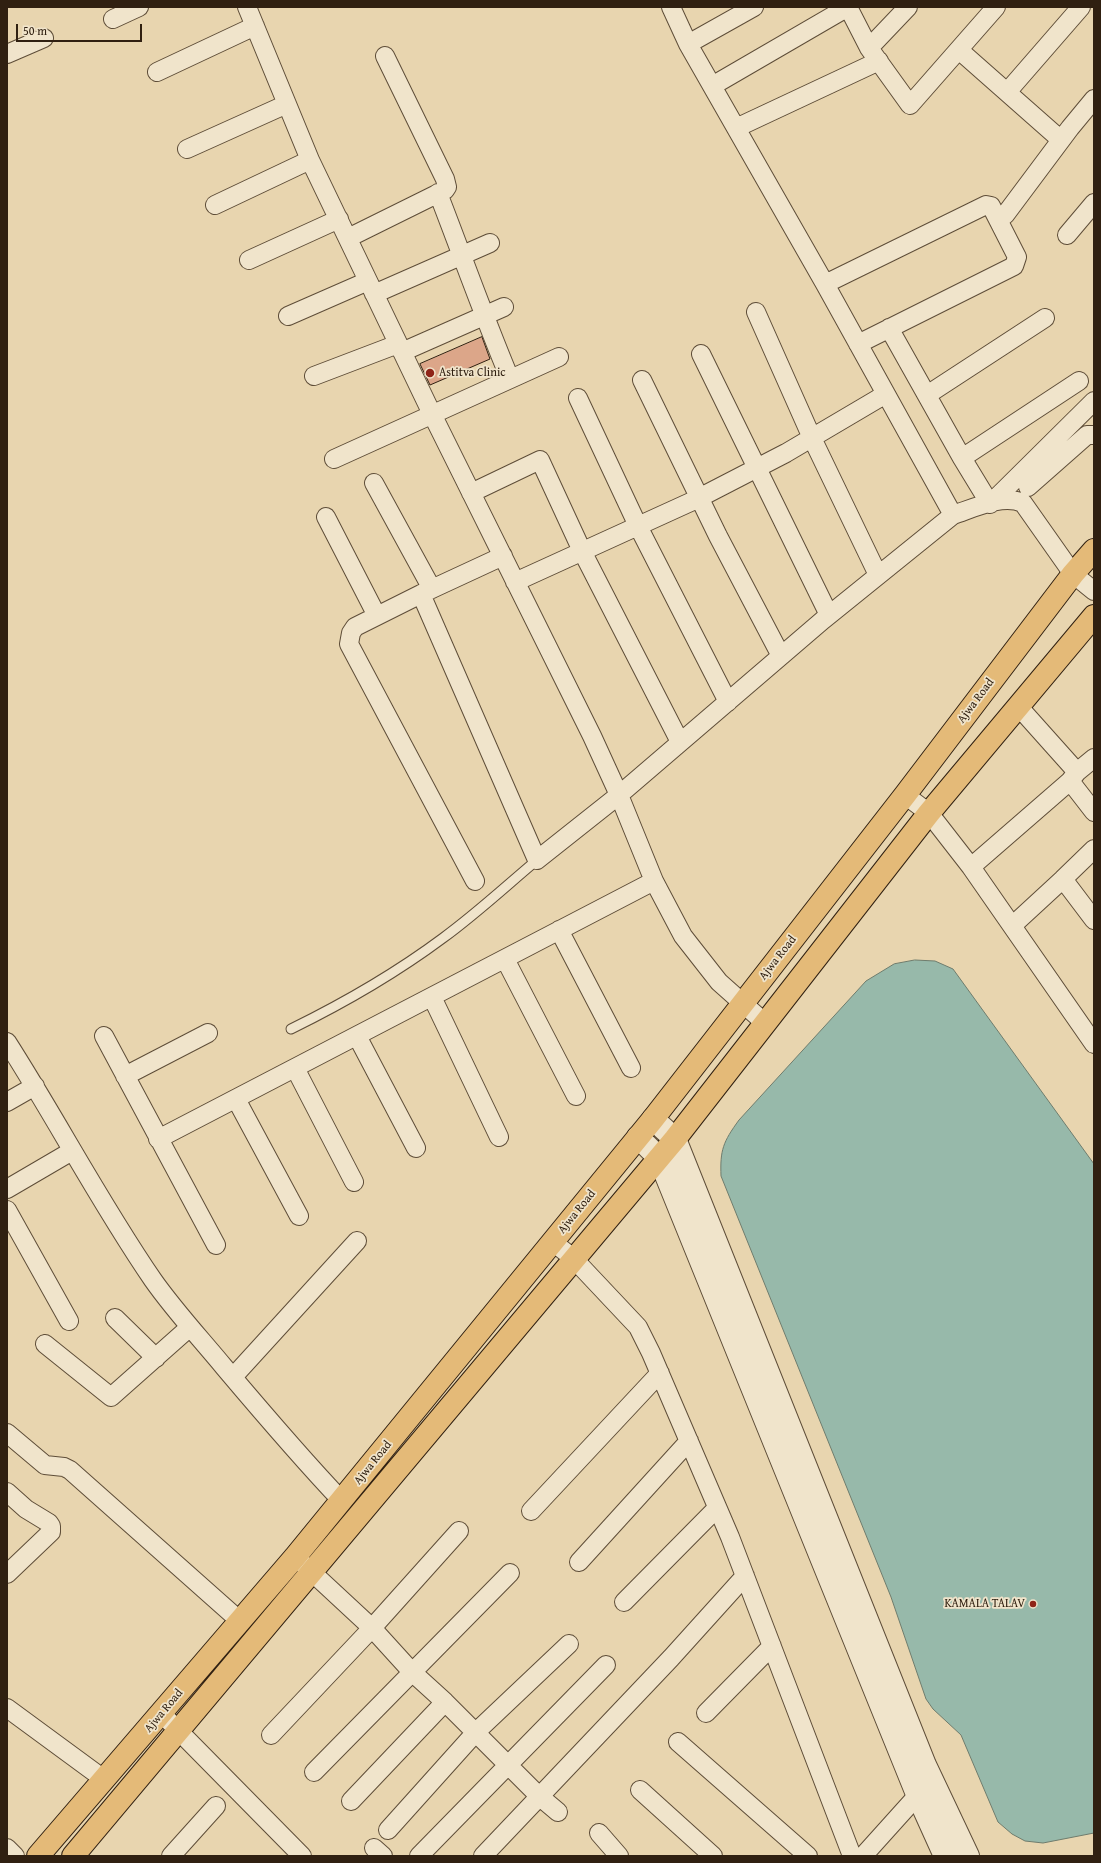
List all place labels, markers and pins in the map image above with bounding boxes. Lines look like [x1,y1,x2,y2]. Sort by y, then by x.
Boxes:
place label: Astitva Clinic [439,366,506,380]
marker: Astitva Clinic [424,367,436,379]
place label: KAMALA TALAV [944,1597,1025,1611]
marker: KAMALA TALAV [1028,1599,1038,1609]

